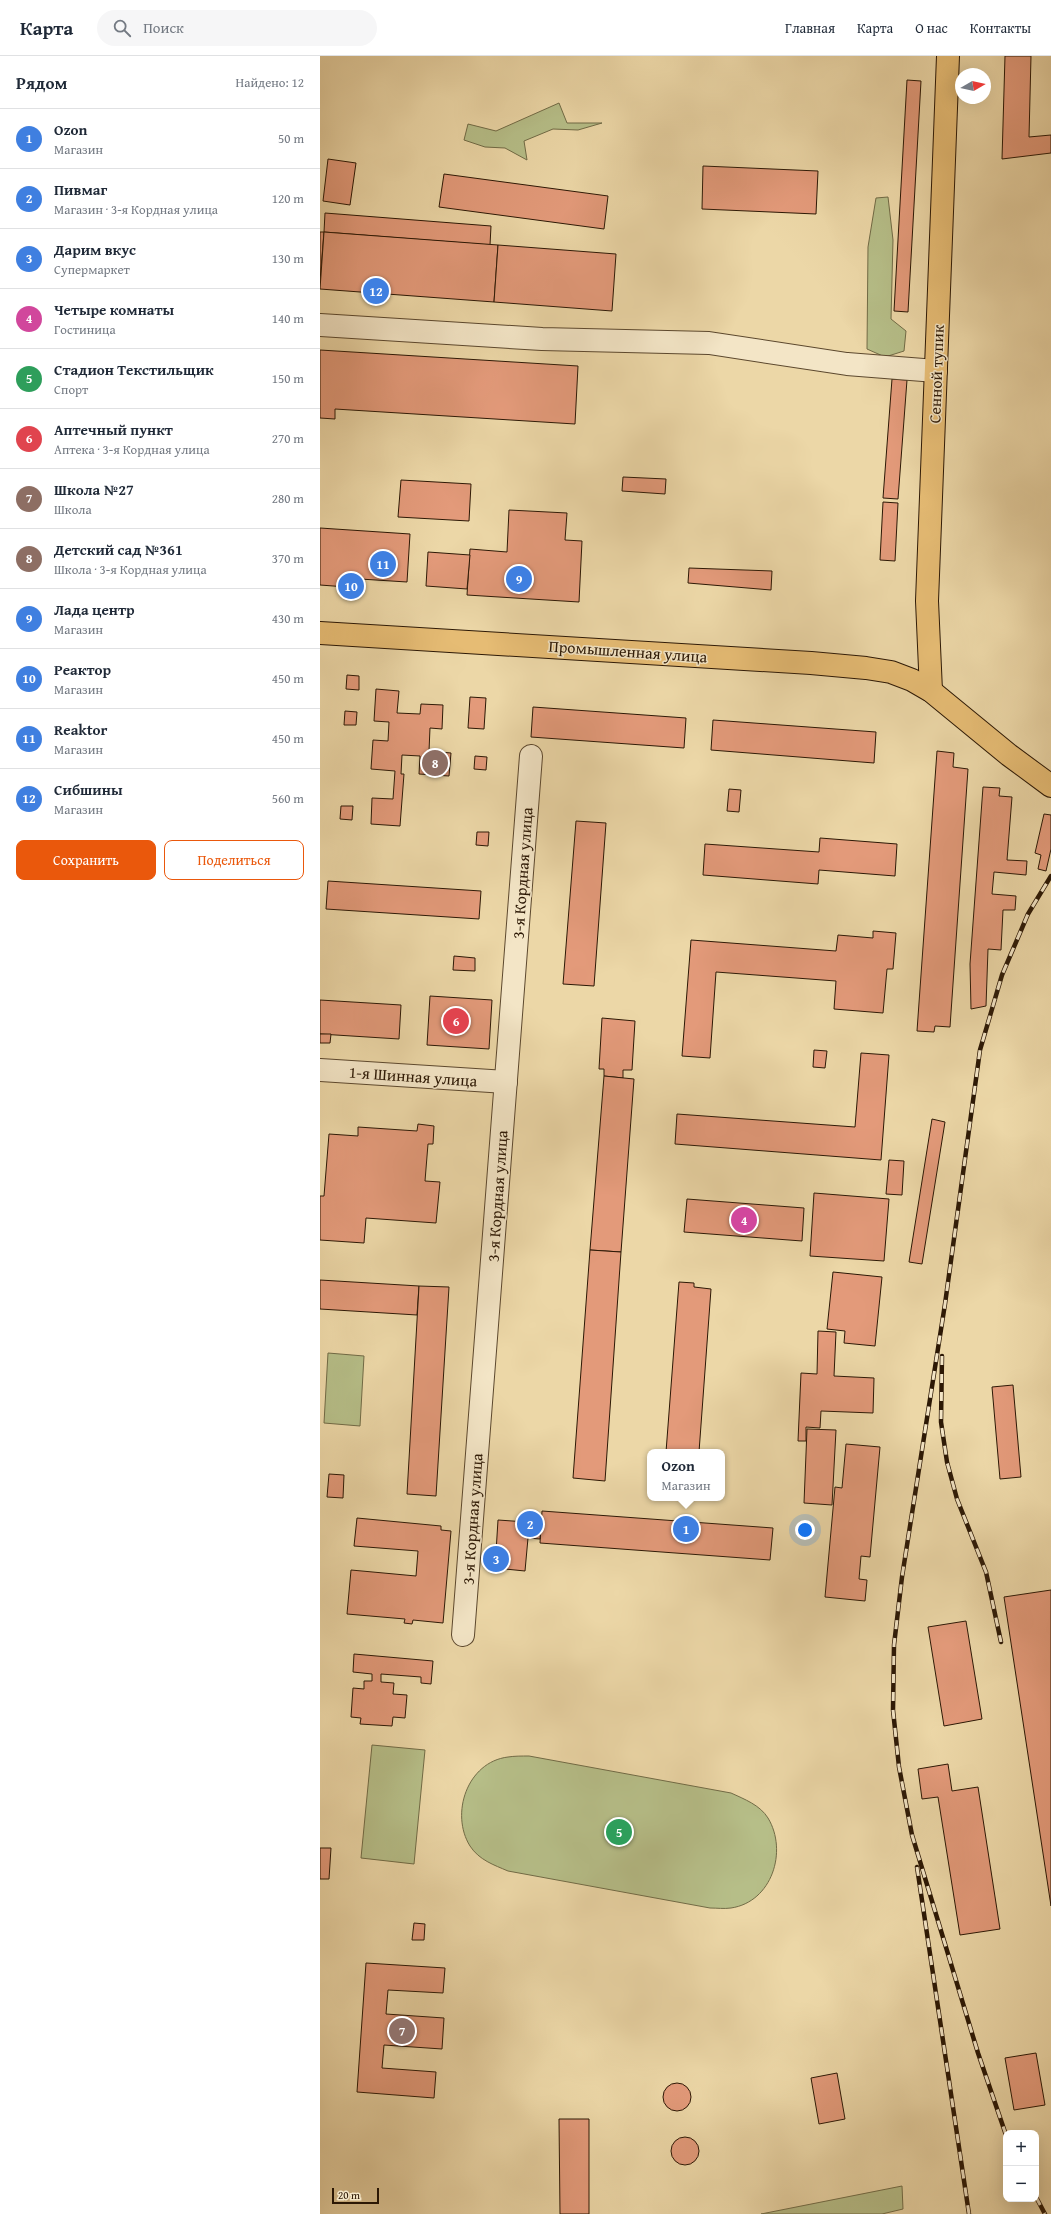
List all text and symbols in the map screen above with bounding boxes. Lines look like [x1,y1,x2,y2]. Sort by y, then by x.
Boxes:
search box [97,10,377,46]
text: Карта [20,14,73,42]
icon: search [111,17,133,39]
text: Поиск [143,17,184,38]
text: Главная [785,18,835,38]
text: Карта [857,18,893,38]
text: О нас [915,18,948,38]
text: Контакты [970,18,1031,38]
north arrow [955,68,991,104]
text: Рядом [16,70,67,95]
text: Найдено: 12 [236,73,304,92]
text: Ozon [54,119,87,140]
text: 1 [26,129,32,148]
text: 50 m [278,129,304,148]
text: Магазин [54,140,103,159]
text: Пивмаг [54,179,107,200]
text: 2 [26,189,32,208]
text: 120 m [272,189,304,208]
text: Магазин · 3-я Кордная улица [54,200,218,219]
text: Дарим вкус [54,239,136,260]
text: 3 [26,249,32,268]
text: 130 m [272,249,304,268]
text: Супермаркет [54,260,130,279]
pin: 12 [363,276,389,306]
text: Четыре комнаты [54,299,174,320]
text: 4 [26,309,32,328]
text: 140 m [272,309,304,328]
text: Гостиница [54,320,116,339]
street label: Сенной тупик [922,324,950,424]
text: Стадион Текстильщик [54,359,214,380]
text: 5 [26,369,32,388]
text: 150 m [272,369,304,388]
text: Спорт [54,380,88,399]
text: Аптечный пункт [54,419,173,440]
text: 6 [26,429,32,448]
text: 270 m [272,429,304,448]
text: Аптека · 3-я Кордная улица [54,440,210,459]
text: Школа №27 [54,479,134,500]
text: 7 [26,489,32,508]
text: 280 m [272,489,304,508]
text: Школа [54,500,92,519]
text: Детский сад №361 [54,539,183,560]
text: 8 [26,549,32,568]
text: 370 m [272,549,304,568]
pin: 11 [370,549,396,579]
text: Школа · 3-я Кордная улица [54,560,207,579]
pin: 9 [506,564,532,594]
pin: 10 [338,571,364,601]
text: Лада центр [54,599,135,620]
text: 9 [26,609,32,628]
text: 430 m [272,609,304,628]
text: Магазин [54,620,103,639]
street label: Промышленная улица [548,633,709,669]
text: Реактор [54,659,111,680]
text: 10 [22,669,36,688]
text: 450 m [272,669,304,688]
text: Магазин [54,680,103,699]
text: Reaktor [54,719,107,740]
text: 11 [22,729,36,748]
text: 450 m [272,729,304,748]
text: Магазин [54,740,103,759]
pin: 8 [422,748,448,778]
text: Сибшины [54,779,123,800]
text: 12 [22,789,36,808]
text: 560 m [272,789,304,808]
text: Магазин [54,800,103,819]
street label: 3-я Кордная улица [505,806,539,940]
button: Сохранить [16,840,156,880]
button: Поделиться [164,840,304,880]
pin: 6 [443,1006,469,1036]
street label: 1-я Шинная улица [348,1060,478,1092]
street label: 3-я Кордная улица [480,1129,514,1263]
pin: 4 [731,1205,757,1235]
popup [647,1449,725,1501]
street label: 3-я Кордная улица [455,1452,489,1586]
text: Ozon [662,1455,695,1476]
text: Магазин [662,1476,711,1495]
pin: 2 [517,1509,543,1539]
pin: 1 [673,1514,699,1544]
your location [795,1520,815,1540]
pin: 3 [483,1544,509,1574]
pin: 5 [606,1817,632,1847]
pin: 7 [389,2016,415,2046]
map controls [1003,2130,1039,2202]
button: + [1003,2130,1039,2166]
button: − [1003,2166,1039,2202]
scale bar [332,2186,379,2205]
text: 20 m [338,2187,360,2203]

